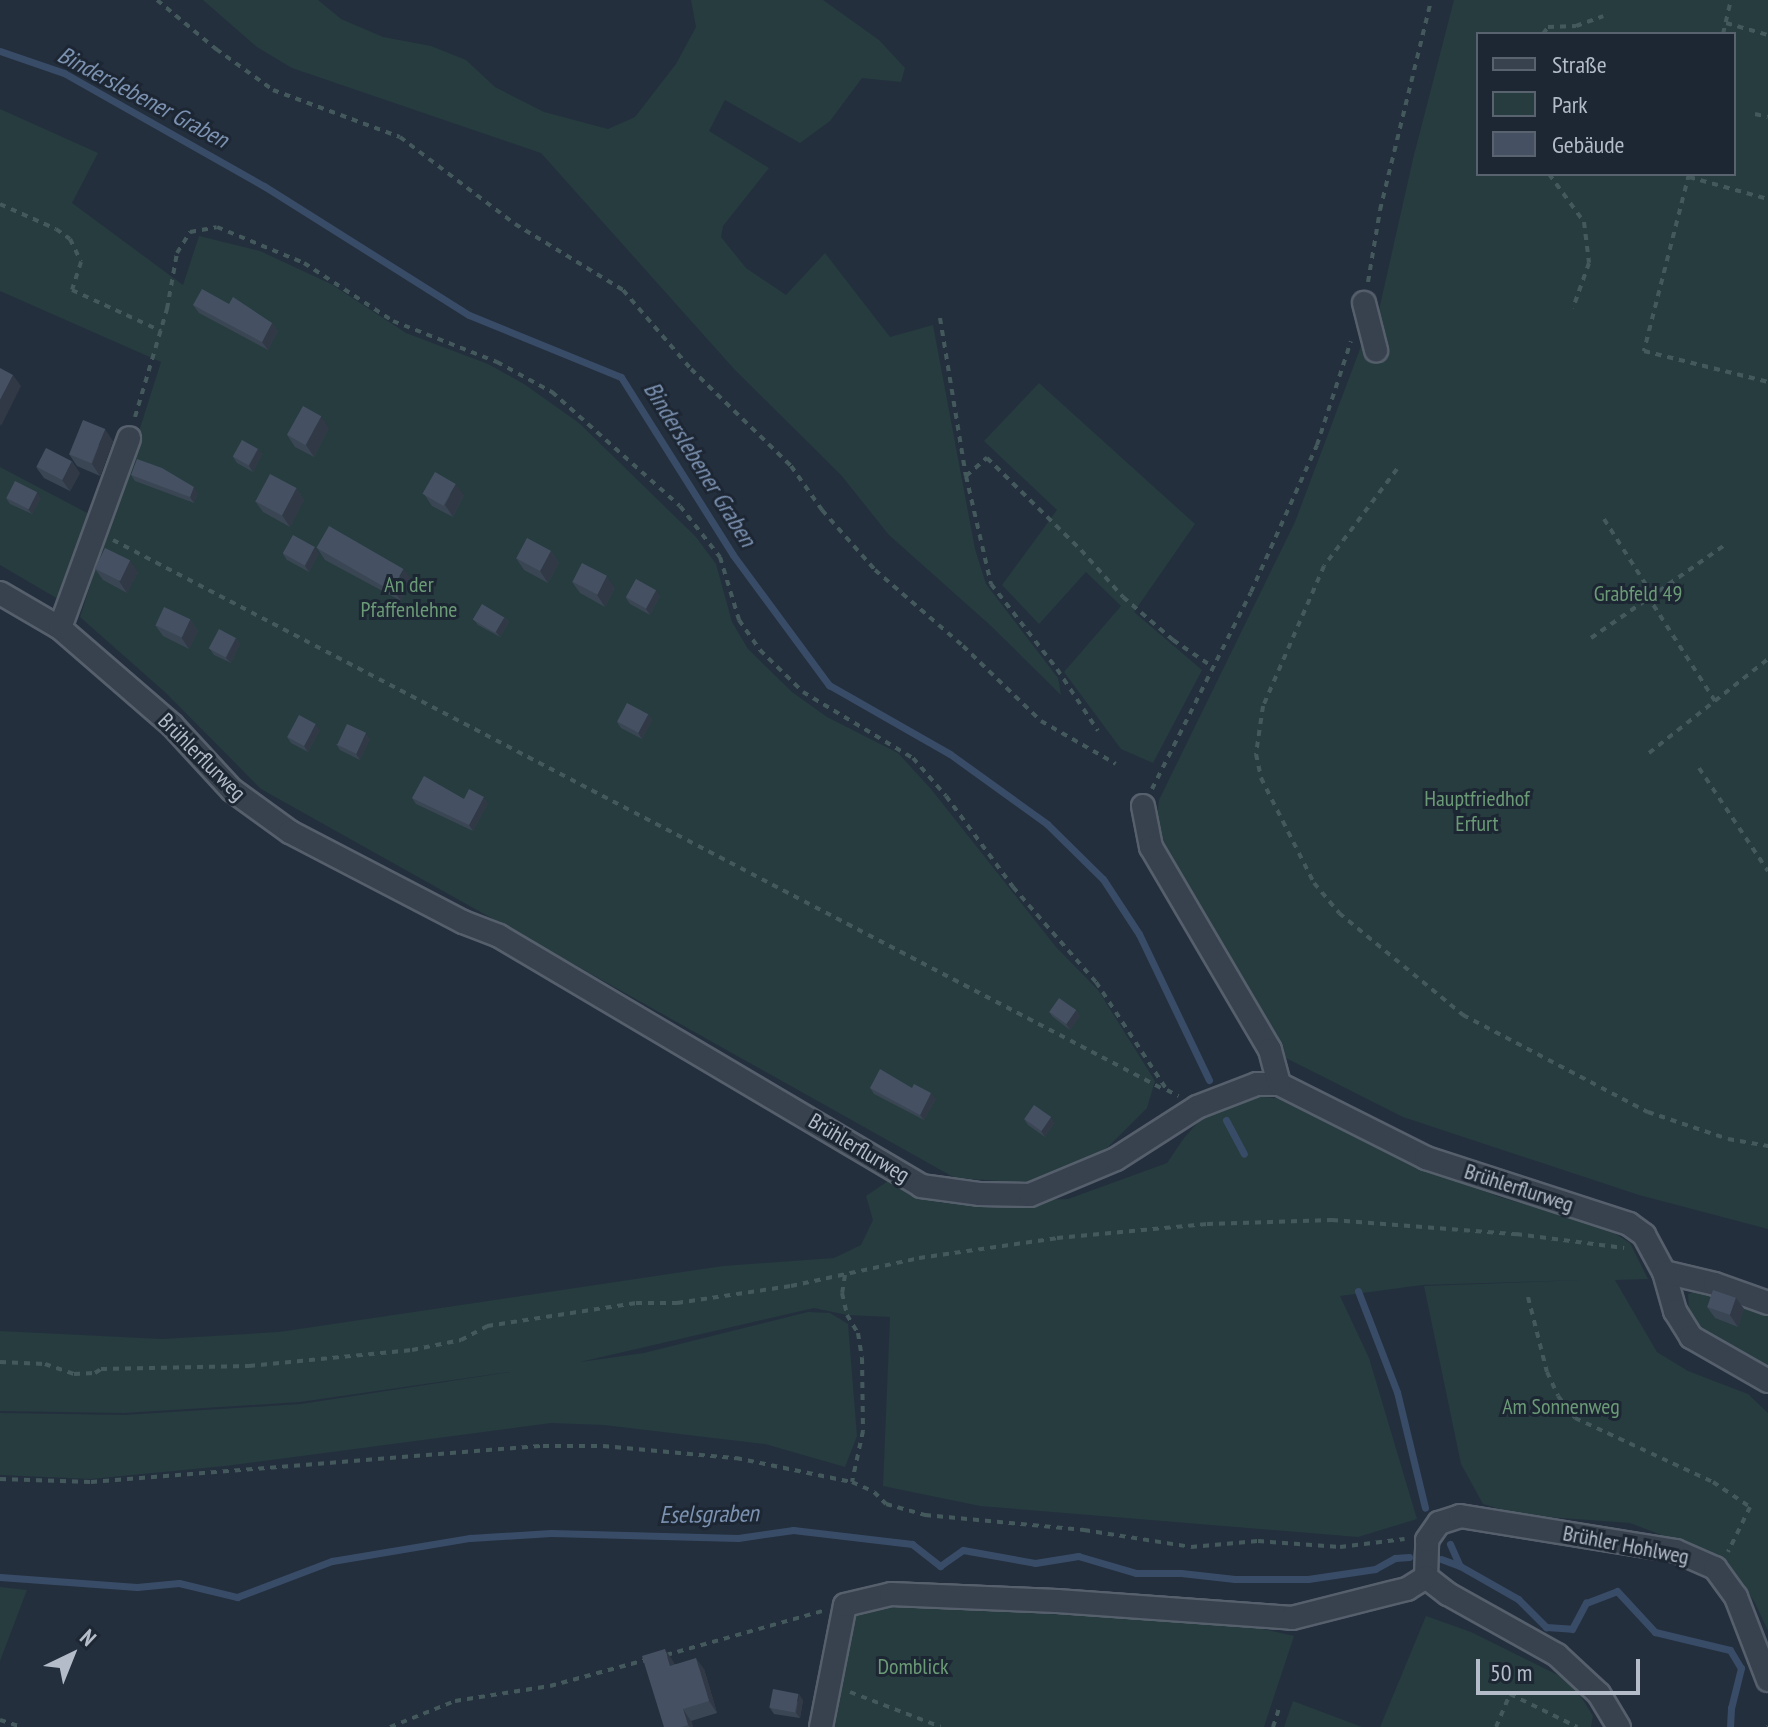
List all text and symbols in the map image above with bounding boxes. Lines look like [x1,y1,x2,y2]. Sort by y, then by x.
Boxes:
legend [1476,32,1736,176]
water label: Binderslebener Graben [53,40,233,154]
text: Straße [1552,49,1607,80]
text: Park [1552,89,1588,120]
text: Gebäude [1552,129,1624,160]
water label: Binderslebener Graben [638,376,762,552]
park label: An der Pfaffenlehne [361,571,457,622]
park label: Grabfeld 49 [1594,581,1682,607]
street label: Brühlerflurweg [153,708,251,806]
park label: Hauptfriedhof Erfurt [1424,785,1530,836]
street label: Brühlerflurweg [804,1108,914,1188]
street label: Brühlerflurweg [1461,1158,1577,1218]
park label: Am Sonnenweg [1502,1394,1620,1420]
water label: Eselsgraben [659,1499,759,1529]
street label: Brühler Hohlweg [1561,1520,1691,1570]
north arrow [32,1615,112,1695]
text: N [74,1623,102,1652]
scale bar [1480,1643,1644,1693]
park label: Domblick [877,1654,949,1680]
text: 50 m [1490,1657,1532,1688]

